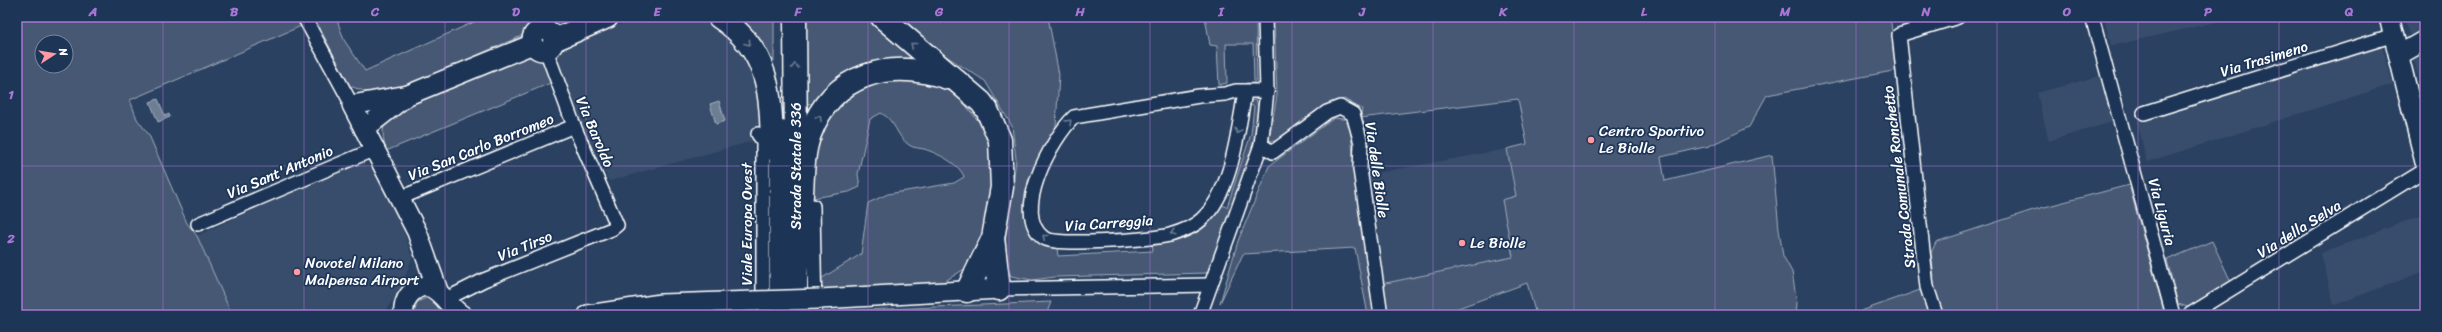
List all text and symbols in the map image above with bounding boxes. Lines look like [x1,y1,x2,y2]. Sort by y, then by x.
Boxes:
text: A [88,0,97,23]
text: B [230,0,239,23]
text: C [370,0,380,23]
text: D [512,0,520,23]
text: E [653,0,662,23]
text: F [793,0,802,23]
text: G [934,0,944,23]
text: H [1074,0,1085,23]
text: I [1217,0,1225,23]
text: J [1358,0,1366,23]
text: K [1498,0,1508,23]
text: L [1641,0,1648,23]
text: M [1779,0,1791,23]
text: N [1920,0,1931,23]
text: O [2062,0,2072,23]
text: P [2204,0,2212,23]
text: Q [2344,0,2354,23]
street label: Via Trasimeno [2217,33,2312,85]
north arrow [34,34,74,74]
one-way arrow [744,38,751,45]
one-way arrow [911,42,918,49]
text: N [53,45,73,58]
one-way arrow [791,63,799,69]
text: 1 [8,83,14,106]
street label: Strada Comunale Ronchetto [1875,84,1923,270]
street label: Via Baroldo [568,92,622,172]
street label: Strada Statale 336 [783,102,809,230]
street label: Via San Carlo Borromeo [404,106,558,188]
one-way arrow [814,115,822,122]
place label: Centro Sportivo Le Biolle [1599,118,1704,161]
one-way arrow [1065,120,1072,127]
street label: Via delle Biolle [1357,120,1397,220]
one-way arrow [1235,127,1243,134]
marker: Centro Sportivo Le Biolle [1586,135,1596,145]
street label: Via Sant'Antonio [223,138,338,206]
street label: Viale Europa Ovest [734,162,760,285]
street label: Via Liguria [2141,175,2184,249]
street label: Via della Selva [2252,192,2347,265]
street label: Via Carreggia [1064,207,1154,239]
street label: Via Tirso [494,223,557,269]
text: 2 [6,227,15,250]
one-way arrow [1170,229,1176,237]
place label: Le Biolle [1470,230,1526,256]
one-way arrow [1043,235,1050,242]
marker: Le Biolle [1457,238,1467,248]
place label: Novotel Milano Malpensa Airport [305,250,420,293]
marker: Novotel Milano Malpensa Airport [292,267,302,277]

